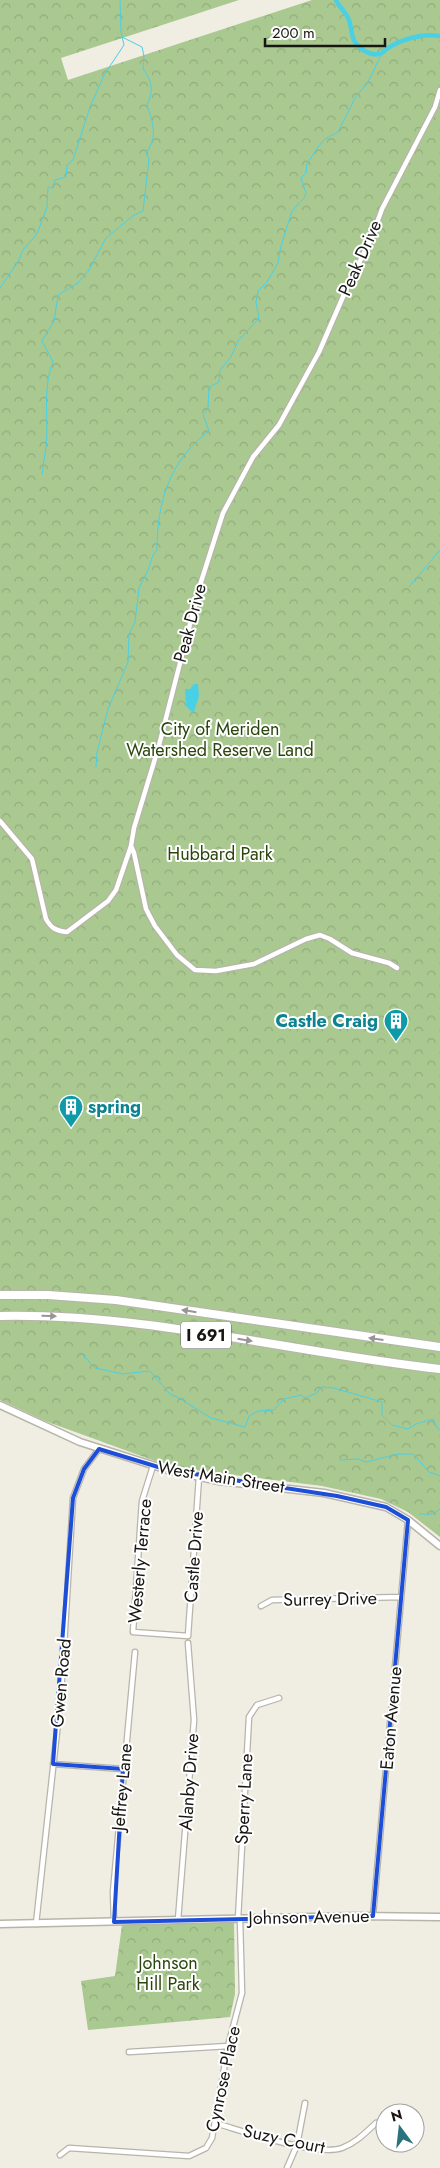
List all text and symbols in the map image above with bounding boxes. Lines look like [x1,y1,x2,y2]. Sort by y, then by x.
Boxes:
scale bar [265,15,385,47]
text: 200 m [272,22,315,44]
street label: Peak Drive [332,216,388,300]
street label: Peak Drive [167,581,213,665]
park label: City of Meriden Watershed Reserve Land [126,716,314,763]
park label: Hubbard Park [167,841,273,867]
place label: Castle Craig [276,1008,378,1034]
building icon: Castle Craig [383,1008,409,1042]
building icon: spring [58,1094,84,1128]
place label: spring [88,1094,141,1120]
one-way arrow [181,1307,197,1315]
one-way arrow [41,1312,57,1320]
road number: I 691 [181,1322,231,1348]
one-way arrow [367,1334,383,1342]
one-way arrow [237,1337,253,1345]
street label: West Main Street [156,1454,287,1500]
street label: Westerly Terrace [122,1498,158,1624]
street label: Castle Drive [178,1511,210,1603]
street label: Surrey Drive [283,1585,377,1613]
street label: Gwen Road [44,1637,78,1729]
street label: Eaton Avenue [374,1665,408,1771]
street label: Alanby Drive [173,1732,205,1832]
street label: Jeffrey Lane [105,1742,139,1834]
street label: Sperry Lane [229,1753,259,1845]
street label: Johnson Avenue [246,1903,370,1931]
park label: Johnson Hill Park [136,1950,200,1997]
street label: Cynrose Place [199,2024,247,2134]
north arrow [375,2103,425,2153]
text: N [389,2104,405,2127]
street label: Suzy Court [241,2118,328,2161]

